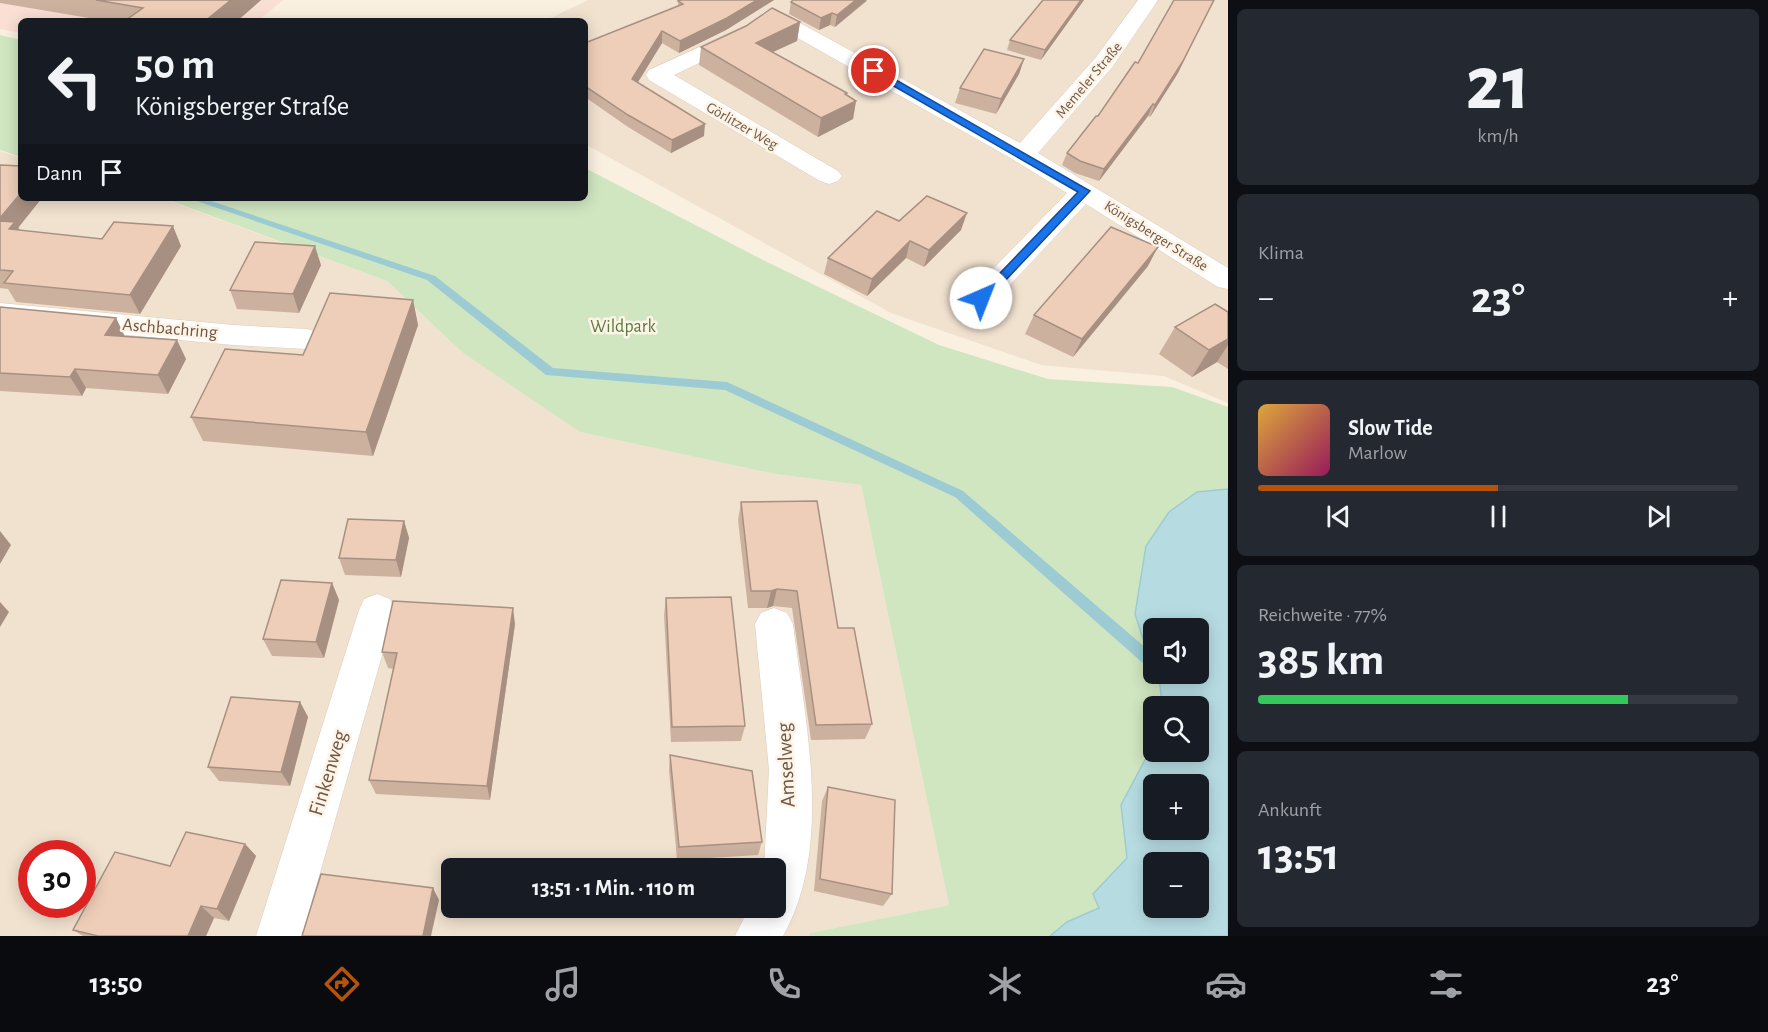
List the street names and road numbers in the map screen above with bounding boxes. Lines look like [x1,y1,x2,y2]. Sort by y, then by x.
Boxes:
street label: Memeler Straße [1053,39,1125,121]
street label: Görlitzer Weg [704,100,781,153]
street label: Königsberger Straße [1102,198,1211,274]
street label: Aschbachring [122,316,218,342]
street label: Amselweg [773,721,799,808]
street label: Finkenweg [305,727,351,818]

